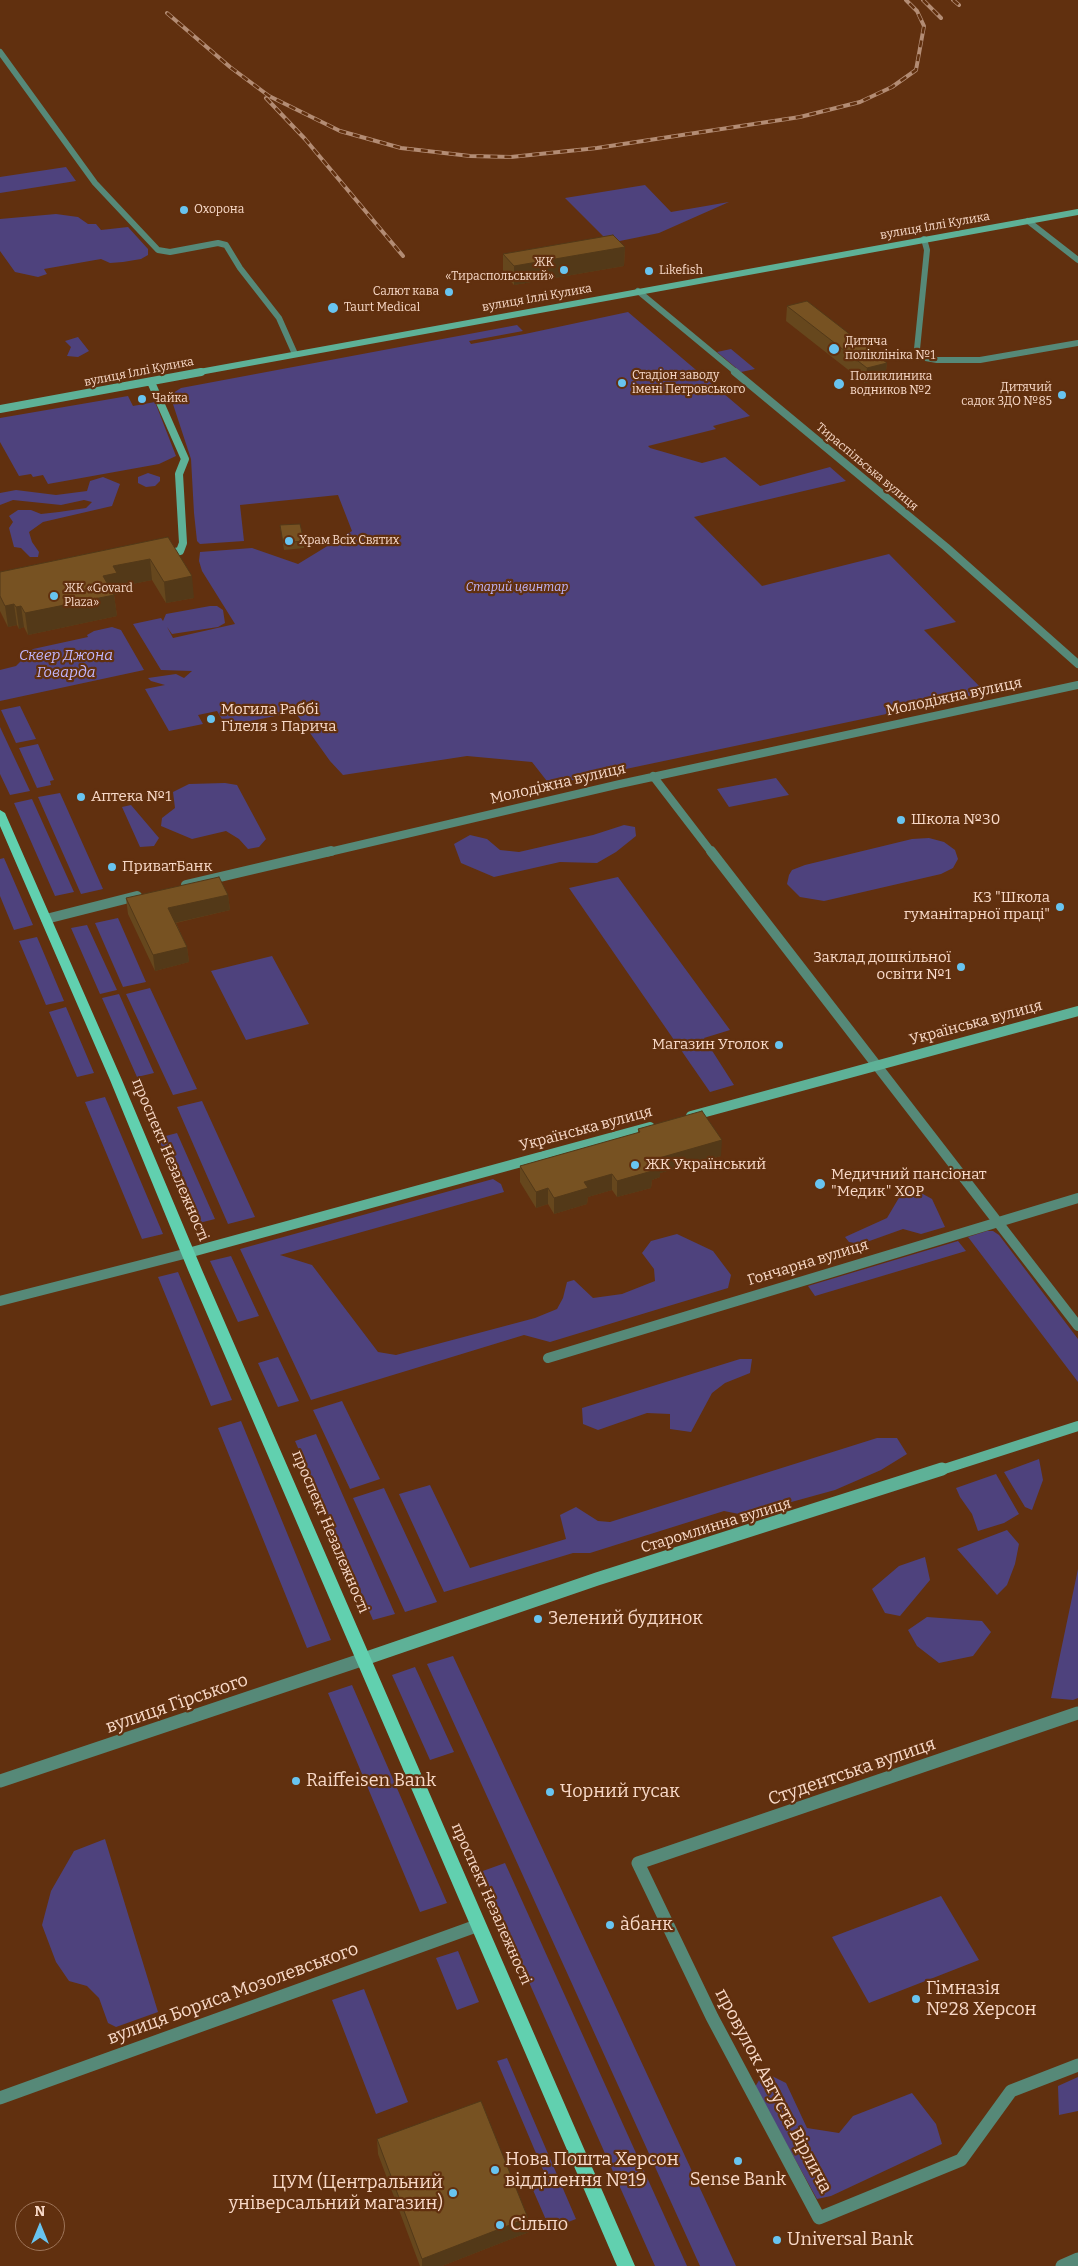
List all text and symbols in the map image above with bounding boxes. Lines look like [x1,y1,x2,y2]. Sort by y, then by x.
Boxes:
place label: Охорона [194,203,244,217]
marker: Охорона [178,204,190,216]
street label: вулиця Іллі Кулика [879,209,991,243]
place label: ЖК «Тираспольський» [445,256,554,284]
marker: ЖК «Тираспольський» [558,264,570,276]
place label: Likefish [659,264,703,278]
marker: Likefish [643,265,655,277]
street label: вулиця Іллі Кулика [481,281,593,315]
place label: Салют кава [373,285,439,299]
marker: Салют кава [443,286,455,298]
marker: Taurt Medical [326,301,340,315]
place label: Taurt Medical [344,301,420,315]
place label: Дитяча поліклініка №1 [845,335,935,363]
marker: Дитяча поліклініка №1 [827,342,841,356]
street label: вулиця Іллі Кулика [83,354,195,390]
place label: Стадіон заводу імені Петровського [632,369,745,397]
place label: Поликлиника водников №2 [850,370,932,398]
marker: Стадіон заводу імені Петровського [616,377,628,389]
marker: Поликлиника водников №2 [832,377,846,391]
place label: Дитячий садок ЗДО №85 [961,381,1052,409]
marker: Дитячий садок ЗДО №85 [1056,389,1068,401]
place label: Чайка [152,392,188,406]
marker: Чайка [136,393,148,405]
street label: Тираспільська вулиця [813,420,921,514]
place label: Храм Всіх Святих [299,534,399,548]
marker: Храм Всіх Святих [283,535,295,547]
park label: Старий цвинтар [466,581,568,595]
place label: ЖК «Govard Plaza» [64,582,133,610]
marker: ЖК «Govard Plaza» [48,590,60,602]
park label: Сквер Джона Говарда [19,647,113,682]
street label: Молодіжна вулиця [884,674,1024,720]
place label: Могила Раббі Гілеля з Парича [221,701,337,736]
marker: Могила Раббі Гілеля з Парича [205,713,217,725]
street label: Молодіжна вулиця [489,760,627,808]
place label: Аптека №1 [91,788,171,806]
marker: Аптека №1 [75,791,87,803]
place label: Школа №30 [911,811,1000,829]
marker: Школа №30 [895,814,907,826]
place label: ПриватБанк [122,858,212,876]
marker: ПриватБанк [106,861,118,873]
place label: КЗ "Школа гуманітарної праці" [904,889,1050,924]
marker: КЗ "Школа гуманітарної праці" [1054,901,1066,913]
place label: Заклад дошкільної освіти №1 [813,949,951,984]
marker: Заклад дошкільної освіти №1 [955,961,967,973]
street label: Українська вулиця [908,997,1044,1049]
place label: Магазин Уголок [652,1036,769,1054]
marker: Магазин Уголок [773,1039,785,1051]
street label: проспект Незалежності [128,1076,212,1244]
street label: Українська вулиця [518,1103,654,1155]
place label: ЖК Український [645,1156,766,1174]
marker: ЖК Український [629,1159,641,1171]
place label: Медичний пансіонат "Медик" ХОР [831,1166,987,1201]
marker: Медичний пансіонат "Медик" ХОР [813,1177,827,1191]
street label: Гончарна вулиця [745,1236,871,1290]
street label: проспект Незалежності [288,1448,372,1616]
street label: Старомлинна вулиця [639,1495,793,1557]
place label: Зелений будинок [548,1608,703,1630]
marker: Зелений будинок [532,1613,544,1625]
street label: вулиця Гірського [103,1670,251,1738]
street label: Студентська вулиця [765,1733,939,1811]
place label: Raiffeisen Bank [306,1770,436,1792]
marker: Raiffeisen Bank [290,1775,302,1787]
place label: Чорний гусак [560,1781,680,1803]
marker: Чорний гусак [544,1786,556,1798]
street label: проспект Незалежності [447,1820,535,1988]
place label: а̀банк [620,1914,673,1936]
marker: а̀банк [604,1919,616,1931]
street label: вулиця Бориса Мозолевського [105,1938,361,2050]
place label: Гімназія №28 Херсон [926,1978,1036,2020]
street label: провулок Августа Вірлича [710,1985,836,2197]
marker: Гімназія №28 Херсон [910,1993,922,2005]
place label: Нова Пошта Херсон відділення №19 [505,2149,679,2192]
marker: Sense Bank [732,2155,744,2167]
marker: Нова Пошта Херсон відділення №19 [489,2164,501,2176]
place label: Sense Bank [690,2169,786,2191]
place label: ЦУМ (Центральний універсальний магазин) [229,2172,443,2214]
marker: ЦУМ (Центральний універсальний магазин) [447,2187,459,2199]
north arrow [15,2201,65,2251]
text: N [35,2203,45,2220]
place label: Сільпо [510,2214,568,2236]
marker: Сільпо [494,2219,506,2231]
place label: Universal Bank [787,2229,913,2251]
marker: Universal Bank [771,2234,783,2246]

